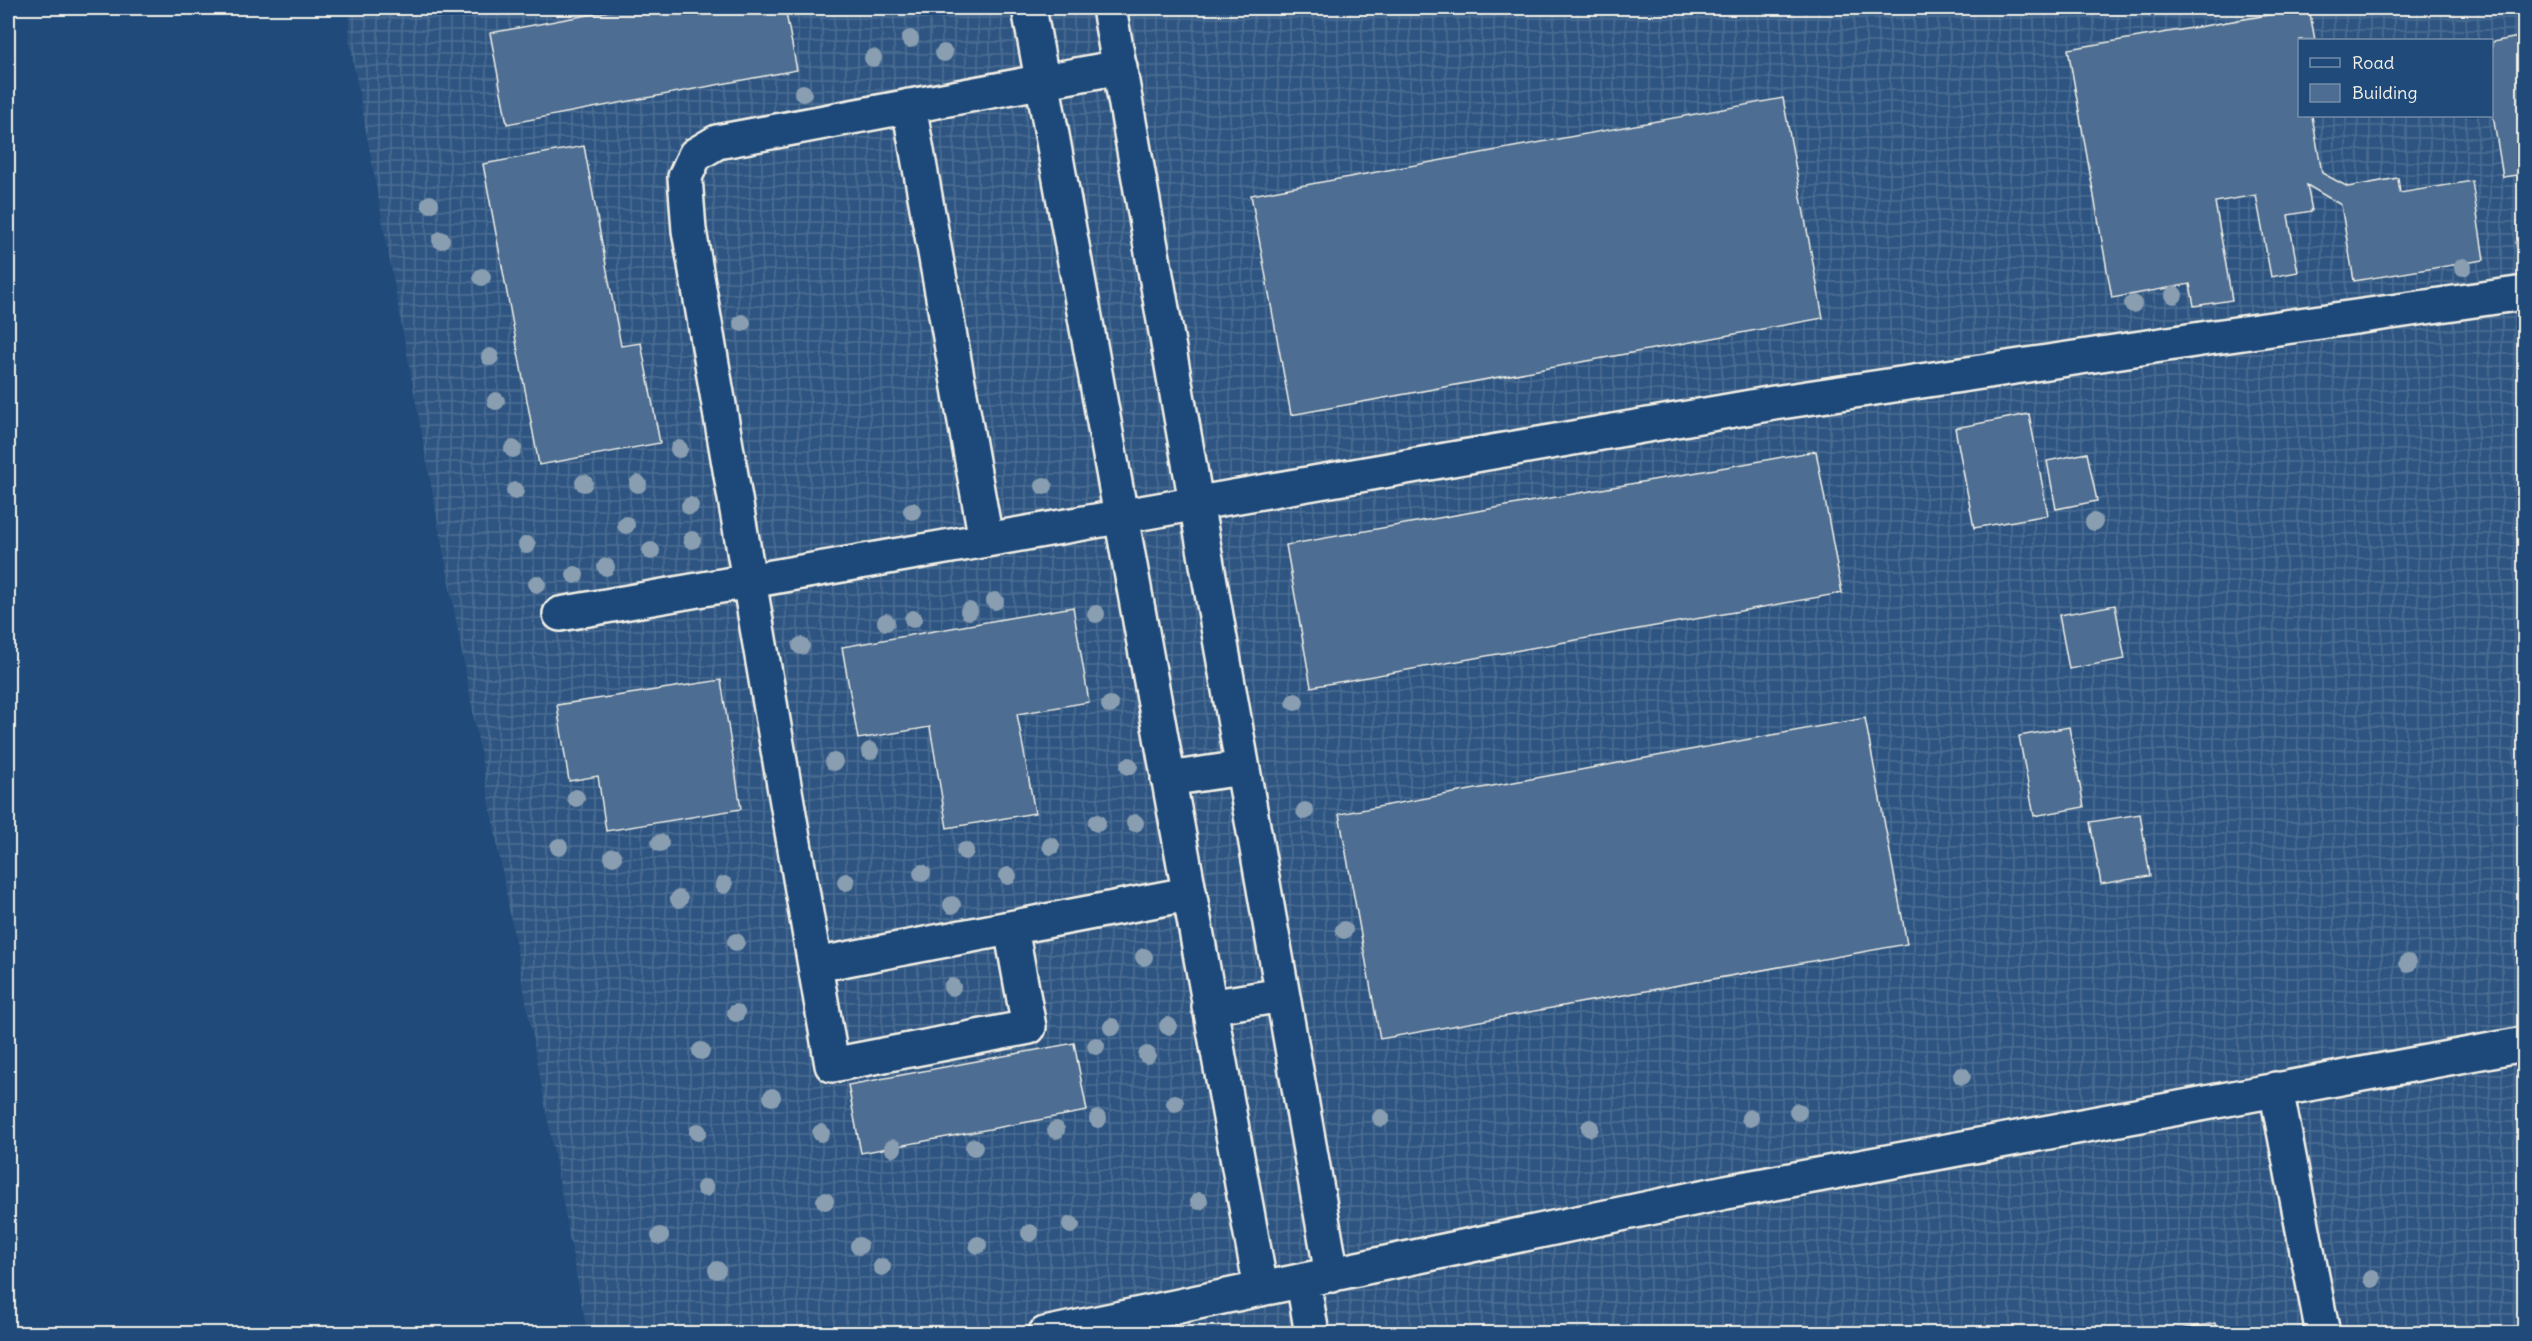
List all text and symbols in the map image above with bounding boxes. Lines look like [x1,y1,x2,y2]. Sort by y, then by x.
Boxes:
legend [2298,39,2493,117]
text: Road [2352,51,2395,74]
text: Building [2352,81,2417,104]

